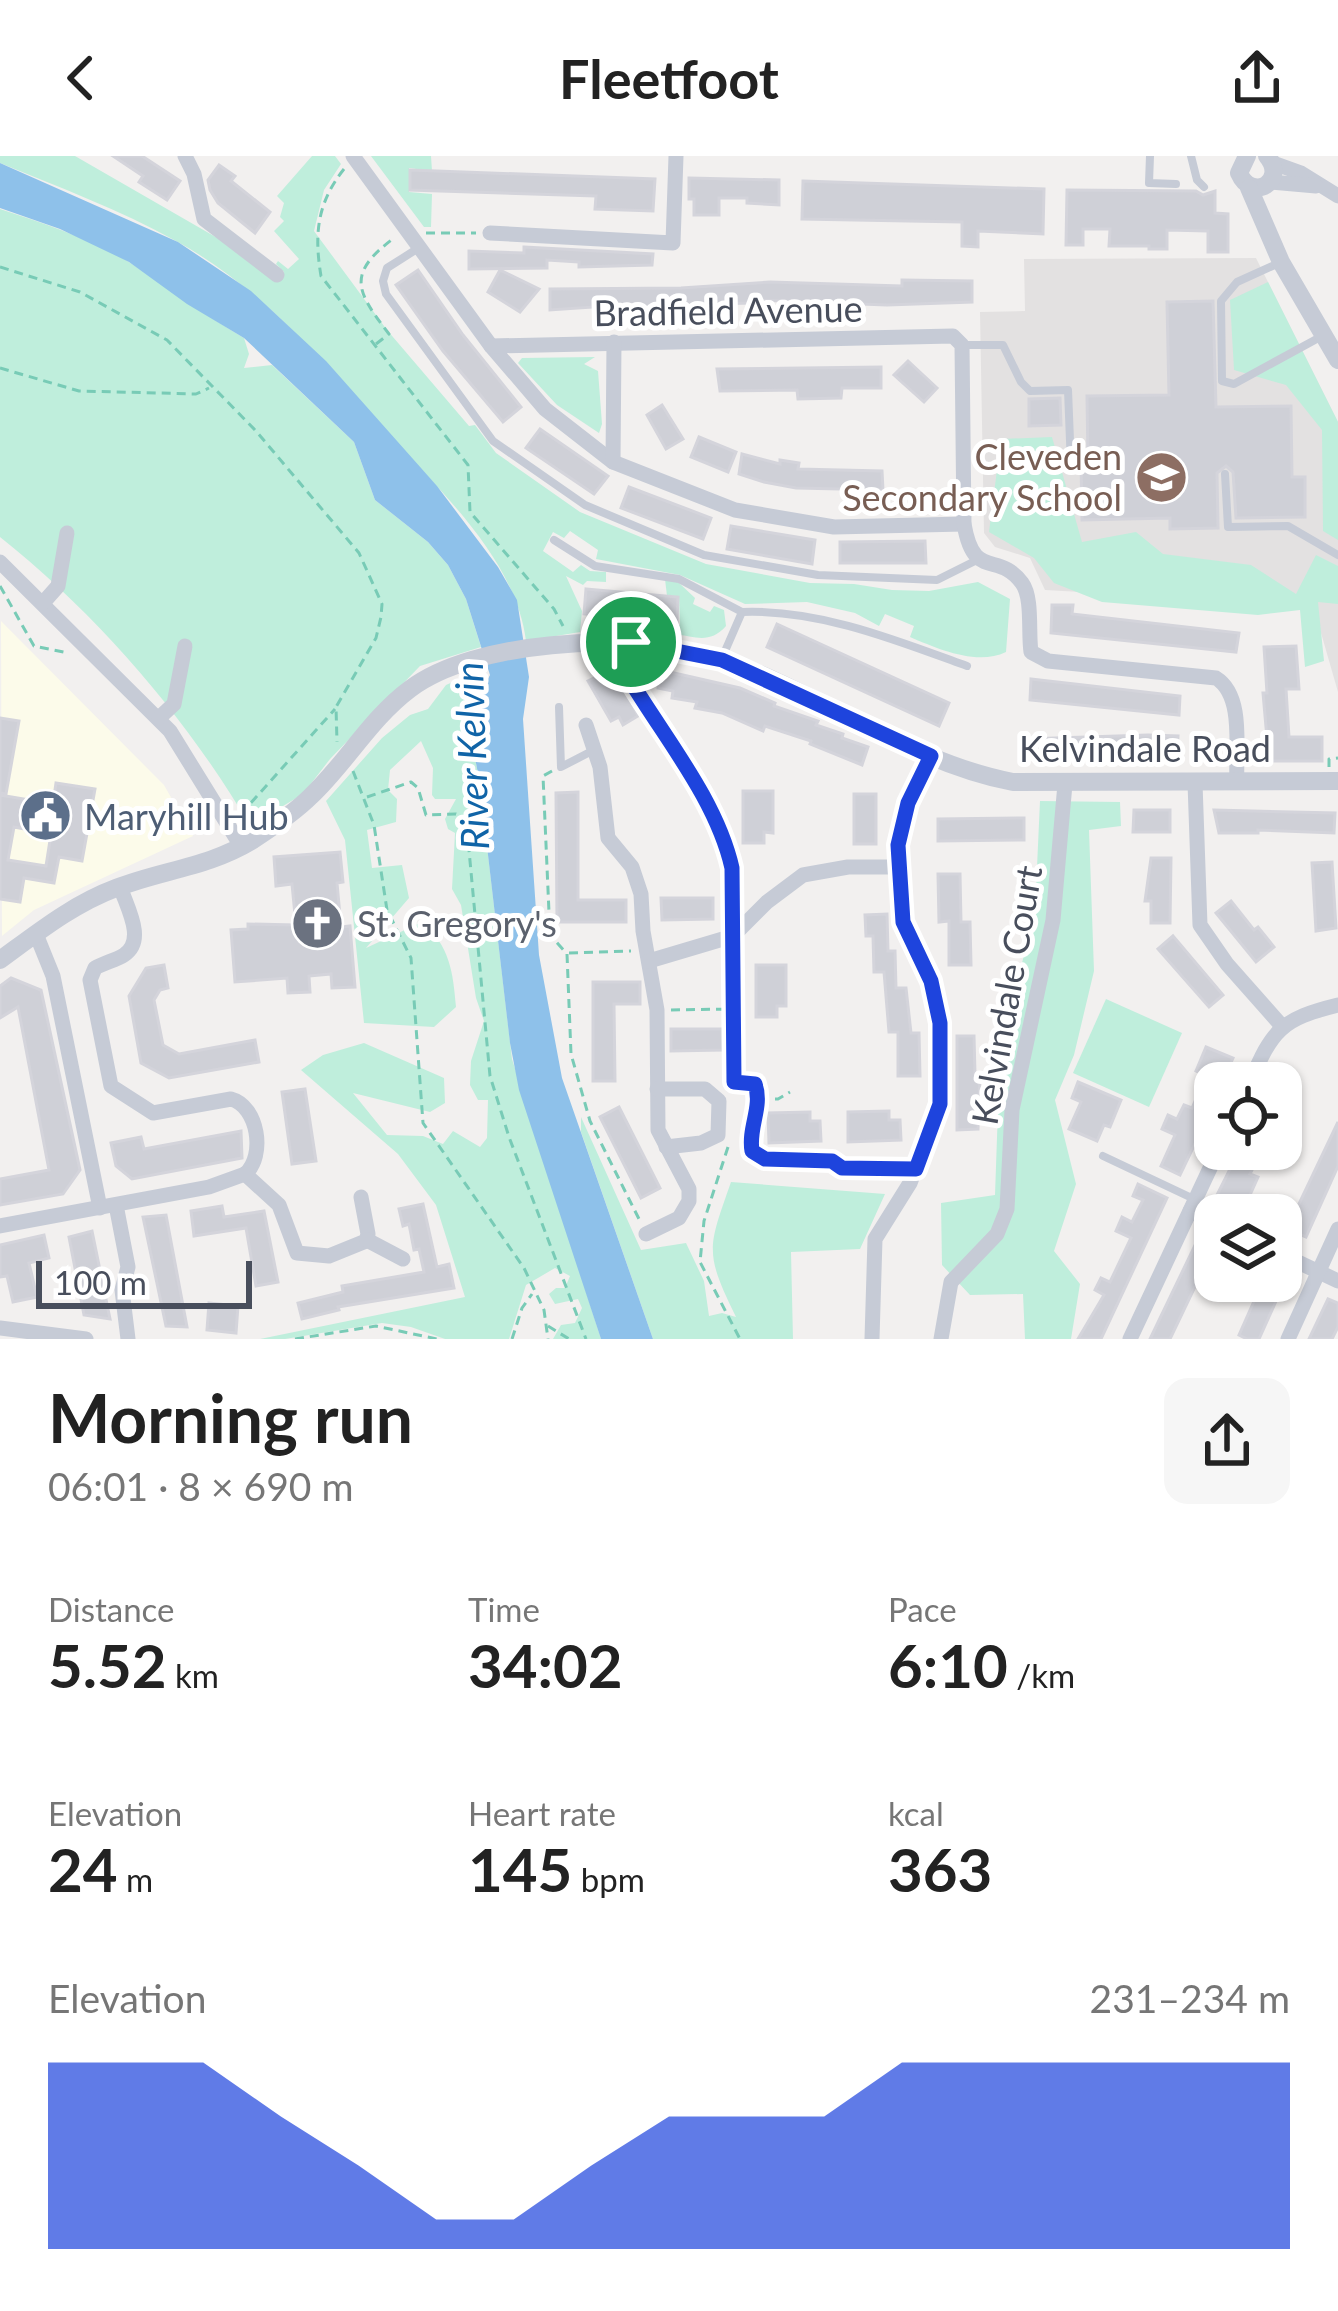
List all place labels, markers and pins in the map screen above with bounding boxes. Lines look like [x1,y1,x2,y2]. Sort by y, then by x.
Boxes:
place label: Cleveden Secondary School [842,434,1122,519]
school or university icon: Cleveden Secondary School [1133,449,1189,505]
pin [580,591,682,693]
public building icon: Maryhill Hub [17,788,73,844]
place label: Maryhill Hub [84,794,289,838]
church icon: St. Gregory's [290,895,346,951]
place label: St. Gregory's [357,901,557,945]

